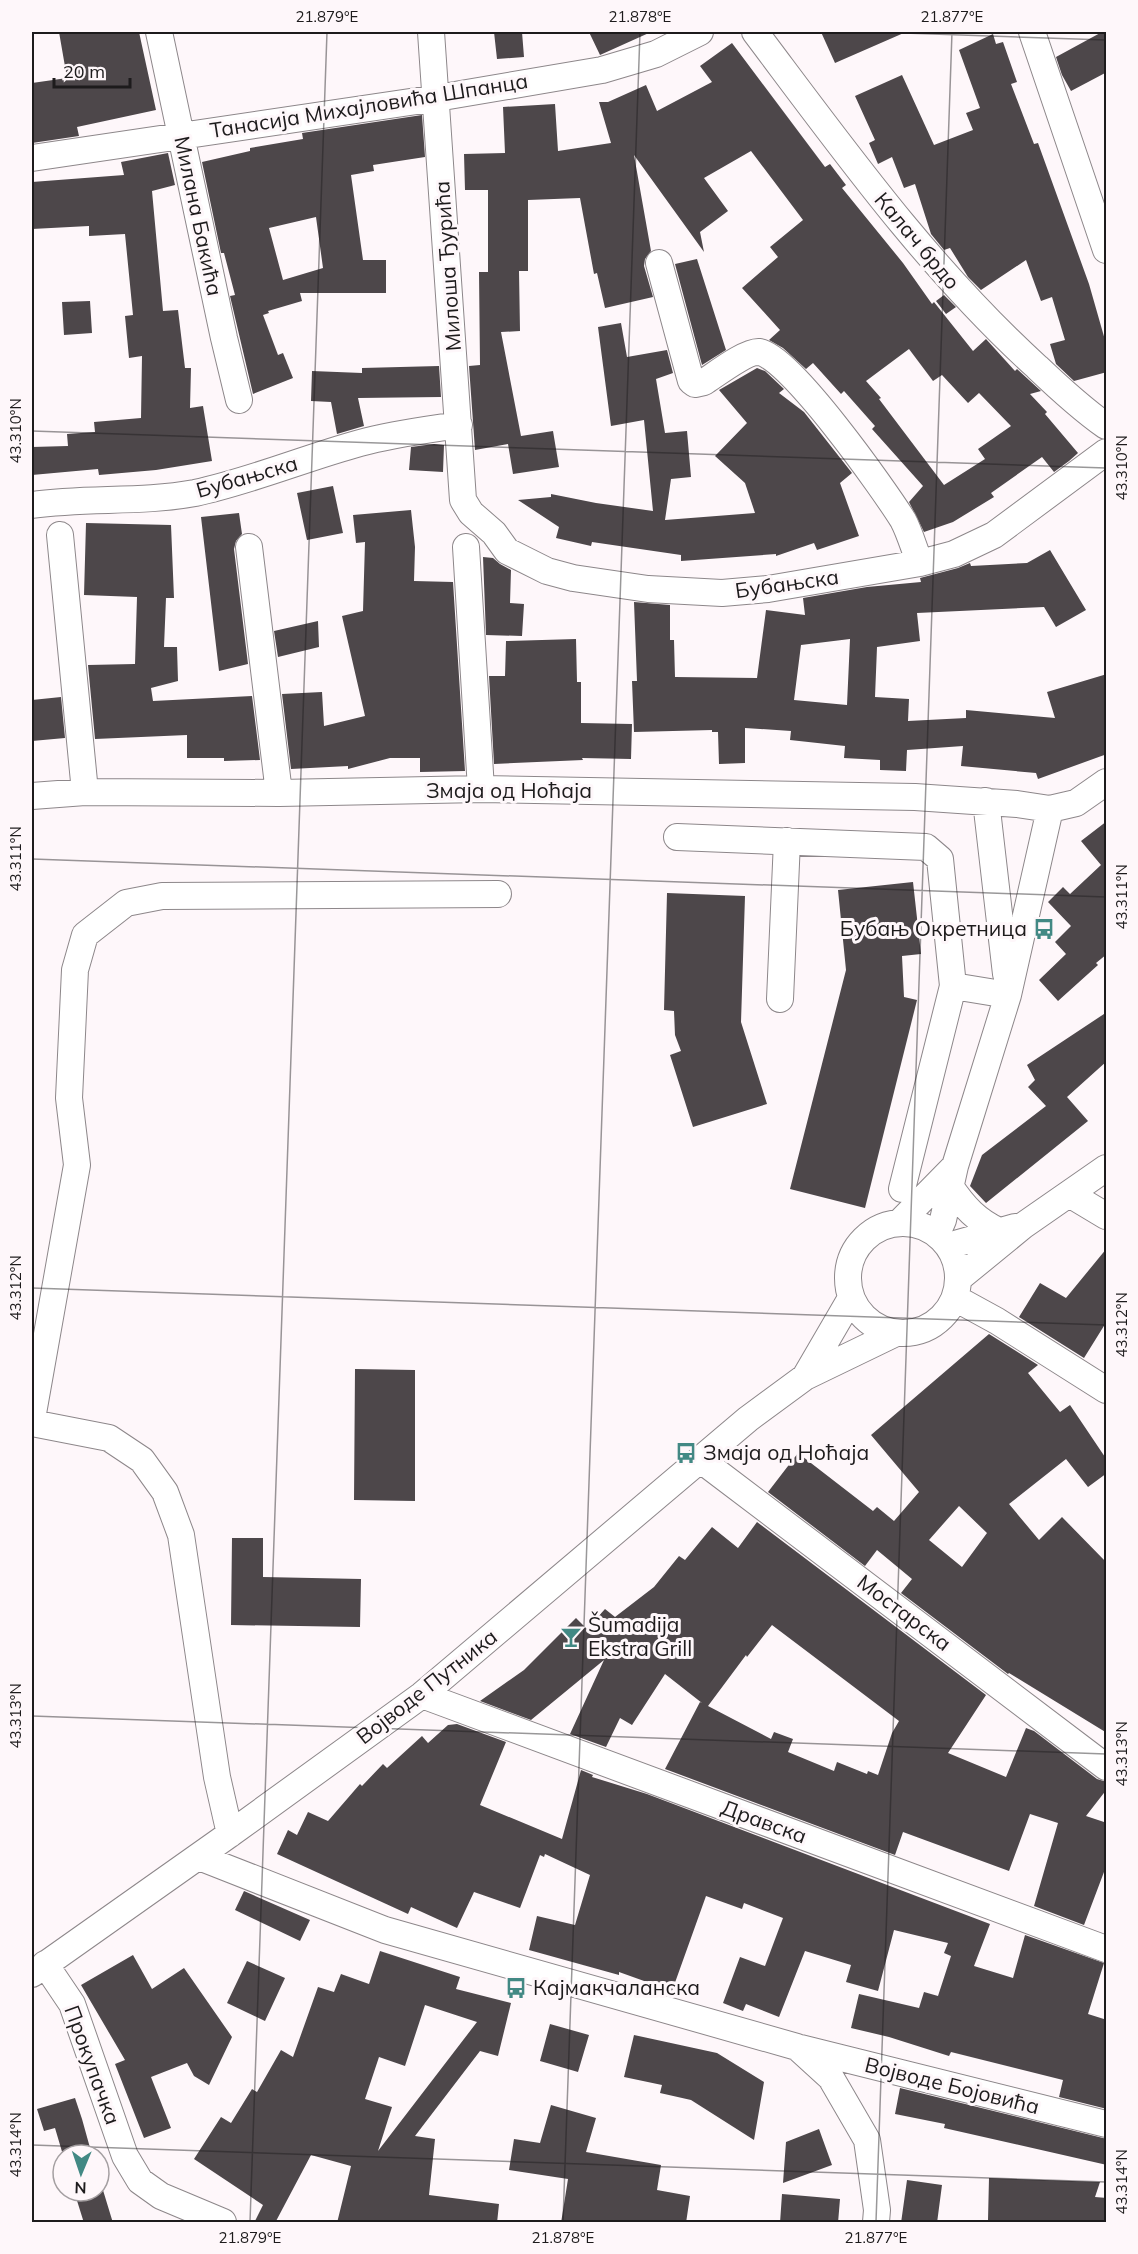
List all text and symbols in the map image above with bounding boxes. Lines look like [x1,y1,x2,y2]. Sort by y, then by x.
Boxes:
text: 21.879°E [296,7,359,26]
text: 21.878°E [609,7,672,26]
text: 21.877°E [921,7,984,26]
scale bar [54,51,130,89]
text: 20 m [63,60,105,83]
street label: Танасија Михајловића Шпанца [208,67,530,143]
street label: Милана Бакића [169,134,229,298]
street label: Милоша Ђурића [428,180,466,352]
street label: Калач брдо [870,186,966,294]
text: 43.310°N [6,398,25,464]
text: 43.310°N [1112,435,1131,501]
street label: Бубањска [193,449,300,503]
street label: Бубањска [733,563,840,603]
street label: Змаја од Ноћаја [426,777,592,803]
text: 43.311°N [6,826,25,892]
text: 43.311°N [1112,864,1131,930]
place label: Бубањ Окретница [840,915,1027,941]
bus stop icon: Бубањ Окретница [1032,917,1056,941]
text: 43.312°N [6,1255,25,1321]
text: 43.312°N [1112,1292,1131,1358]
place label: Змаја од Ноћаја [703,1439,869,1465]
bus stop icon: Змаја од Ноћаја [674,1441,698,1465]
street label: Мостарска [853,1569,957,1656]
place label: Šumadija Ekstra Grill [588,1611,692,1661]
street label: Војводе Путника [351,1623,502,1749]
bar icon: Šumadija Ekstra Grill [559,1625,583,1649]
text: 43.313°N [6,1683,25,1749]
text: 43.313°N [1112,1721,1131,1787]
street label: Дравска [718,1794,811,1848]
place label: Кајмакчаланска [533,1974,700,2000]
bus stop icon: Кајмакчаланска [504,1976,528,2000]
street label: Прокупачка [59,2001,127,2128]
street label: Војводе Бојовића [862,2051,1042,2119]
text: 43.314°N [6,2112,25,2178]
north arrow [51,2143,111,2203]
text: 43.314°N [1112,2149,1131,2215]
text: N [74,2178,87,2198]
text: 21.879°E [219,2228,282,2247]
text: 21.878°E [532,2228,595,2247]
text: 21.877°E [845,2228,908,2247]

